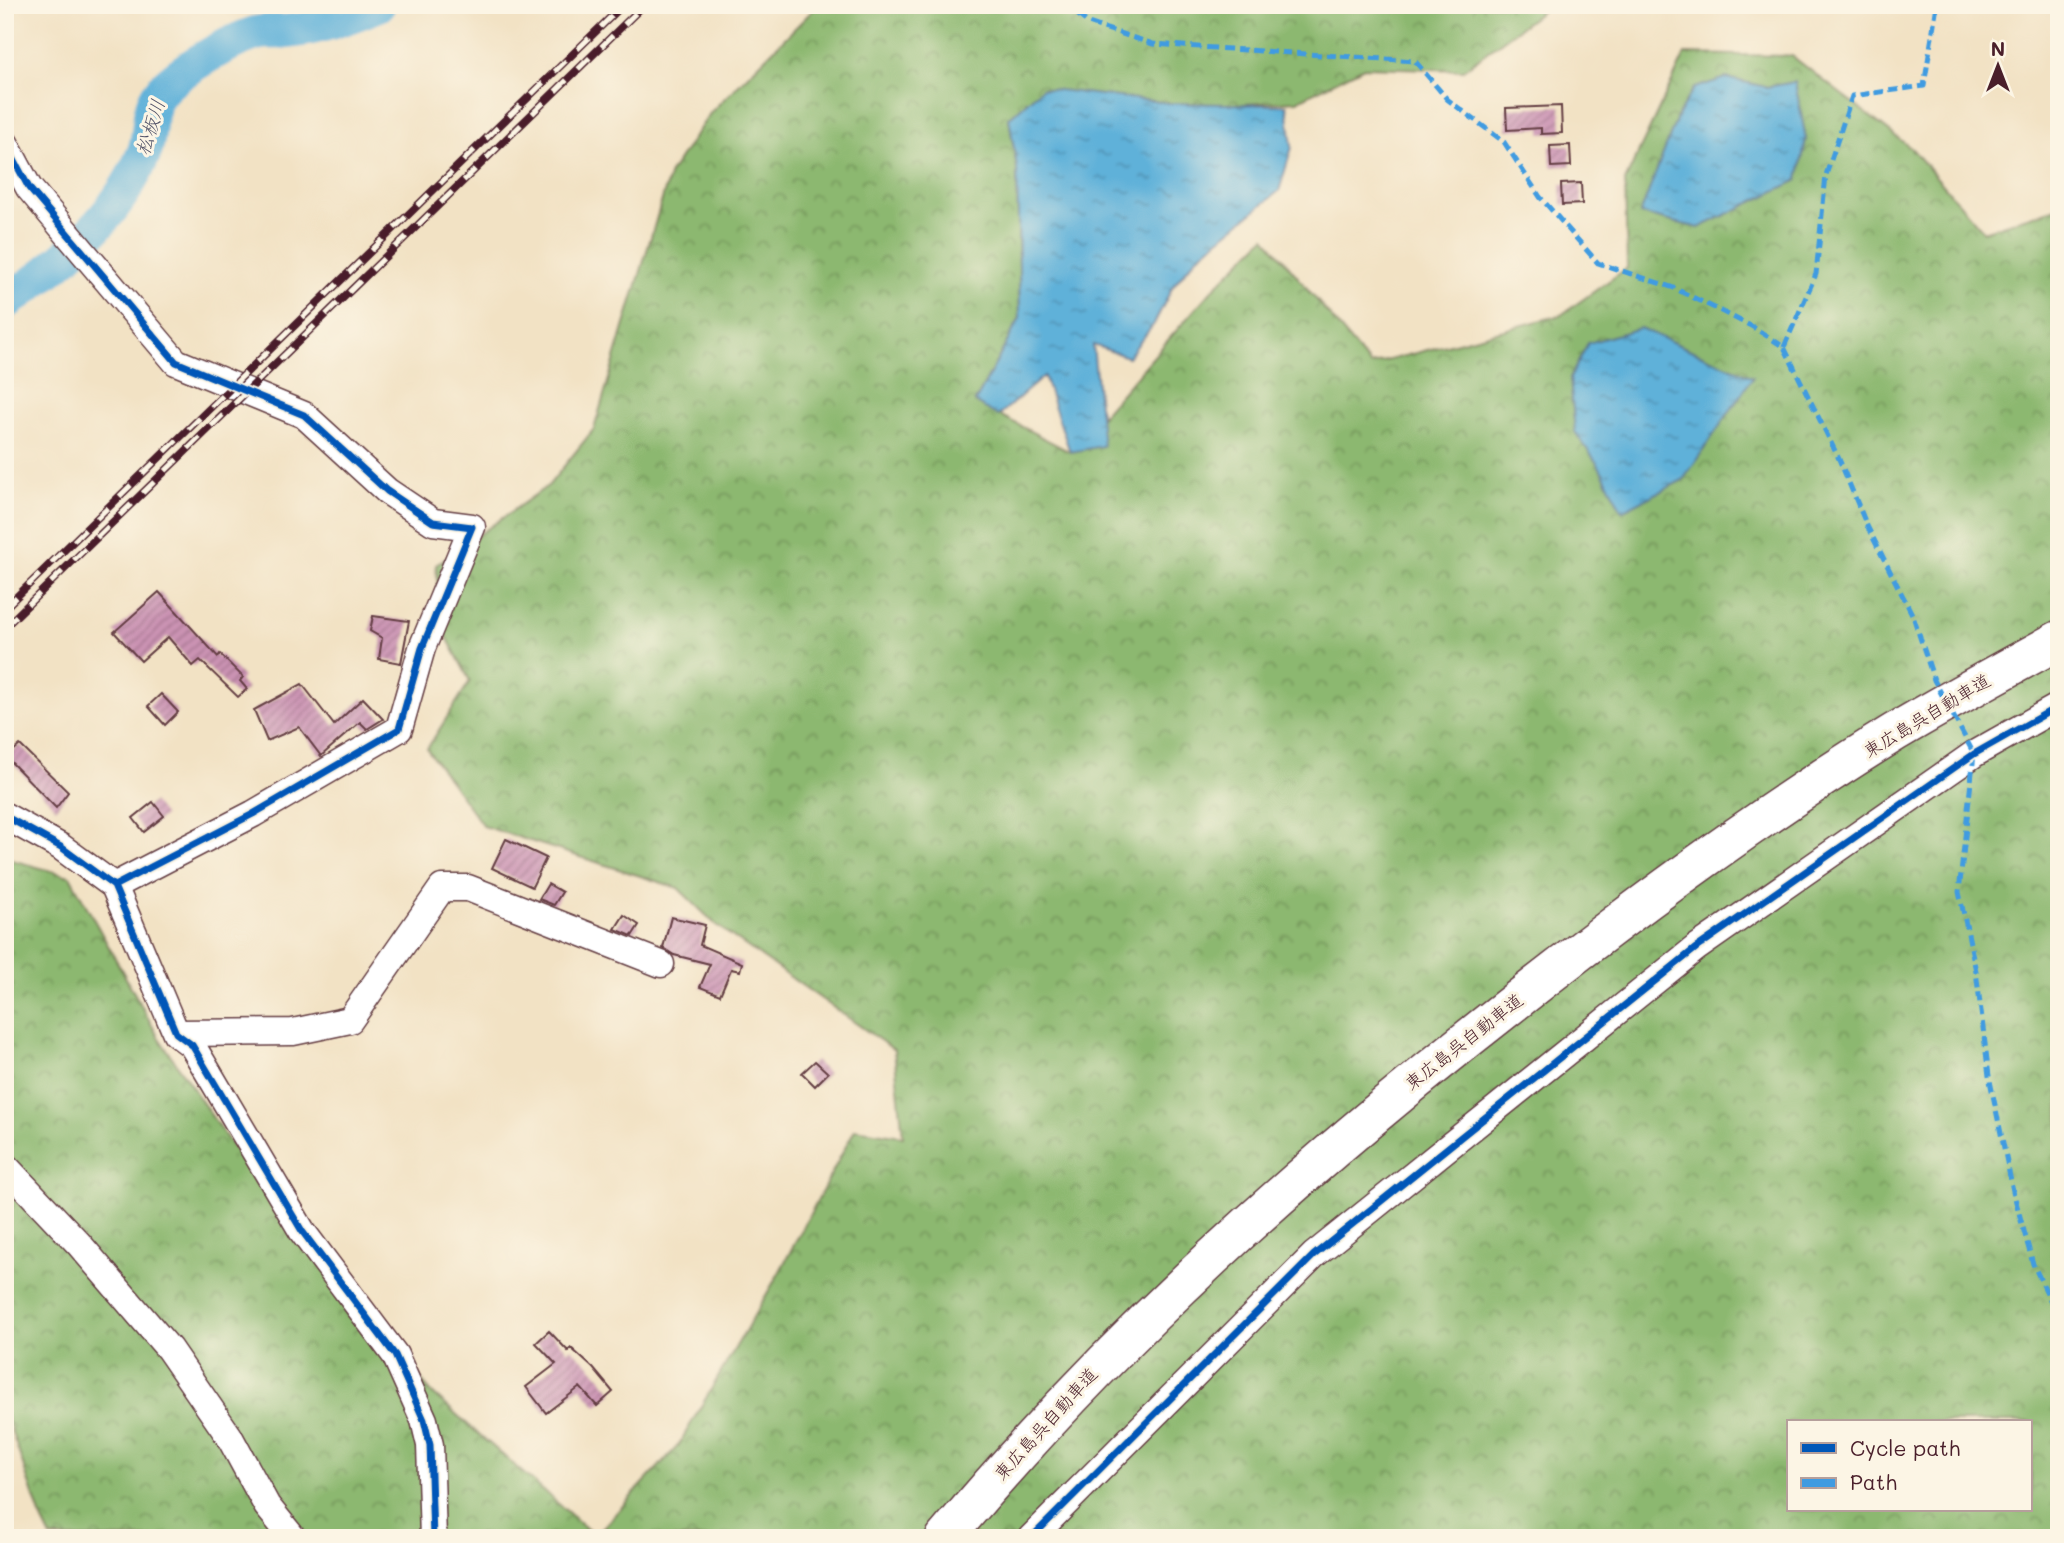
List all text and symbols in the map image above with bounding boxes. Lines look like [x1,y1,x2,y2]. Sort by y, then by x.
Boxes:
north arrow [1962,32,2032,102]
text: N [1991,36,2005,61]
water label: 松板川 [129,96,170,158]
street label: 東広島呉自動車道 [1859,668,1994,763]
street label: 東広島呉自動車道 [1399,987,1528,1095]
street label: 東広島呉自動車道 [988,1362,1102,1485]
legend [1787,1420,2032,1512]
text: Cycle path [1850,1434,1960,1461]
text: Path [1850,1468,1897,1495]

